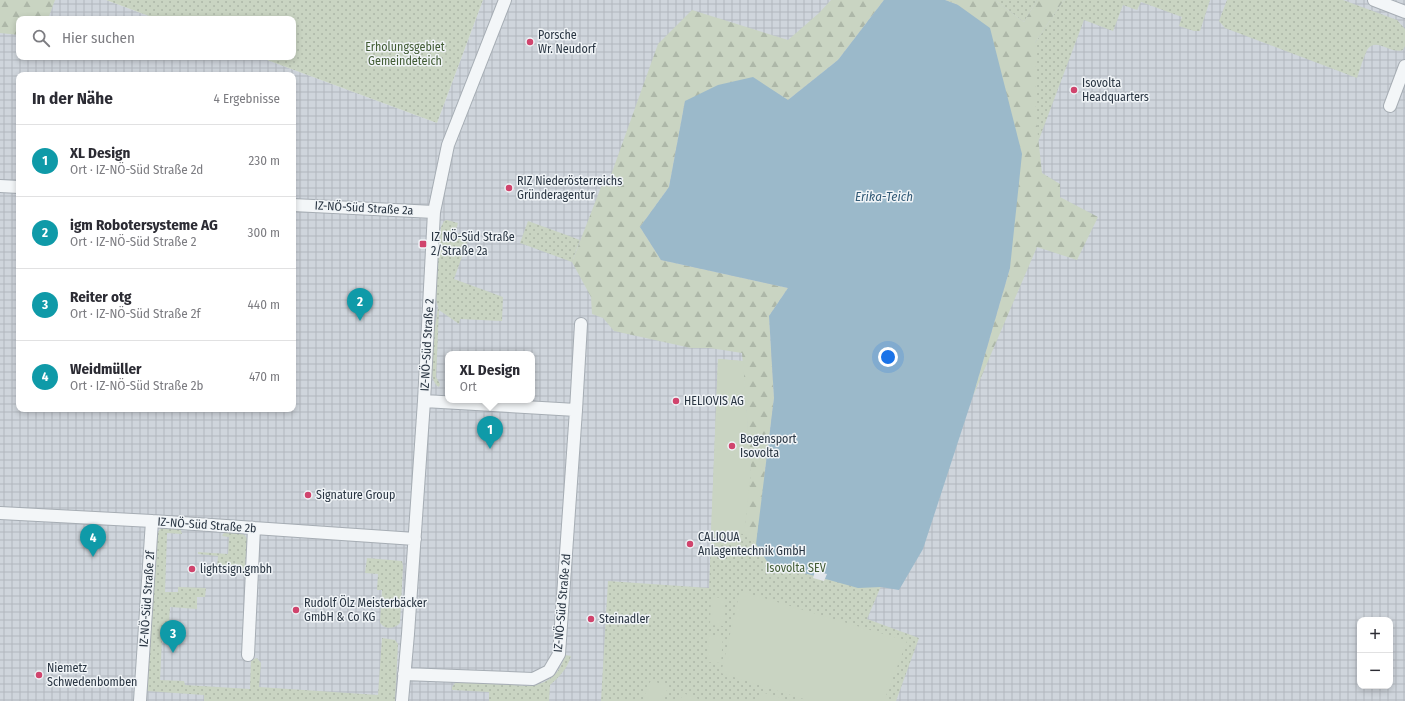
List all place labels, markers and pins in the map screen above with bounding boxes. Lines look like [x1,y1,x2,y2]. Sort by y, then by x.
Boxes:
place label: Porsche Wr. Neudorf [538,28,597,56]
marker: Porsche Wr. Neudorf [525,37,535,47]
place label: Isovolta Headquarters [1082,76,1149,104]
marker: Isovolta Headquarters [1069,85,1079,95]
place label: RIZ Niederösterreichs Gründeragentur [517,174,622,202]
marker: RIZ Niederösterreichs Gründeragentur [504,183,514,193]
place label: IZ NÖ-Süd Straße 2/Straße 2a [431,228,515,258]
marker: IZ NÖ-Süd Straße 2/Straße 2a [418,239,428,249]
pin: 2 [347,288,373,321]
place label: HELIOVIS AG [684,394,744,408]
marker: HELIOVIS AG [671,396,681,406]
pin: 1 [477,416,503,449]
place label: Bogensport Isovolta [740,432,797,460]
marker: Bogensport Isovolta [727,441,737,451]
place label: Signature Group [316,488,395,502]
marker: Signature Group [303,490,313,500]
pin: 4 [80,524,106,557]
place label: CALIQUA Anlagentechnik GmbH [698,530,806,558]
marker: CALIQUA Anlagentechnik GmbH [685,539,695,549]
place label: lightsign.gmbh [200,562,272,576]
marker: lightsign.gmbh [187,564,197,574]
place label: Rudolf Ölz Meisterbäcker GmbH & Co KG [304,594,428,624]
marker: Rudolf Ölz Meisterbäcker GmbH & Co KG [291,605,301,615]
place label: Steinadler [599,612,650,626]
marker: Steinadler [586,614,596,624]
pin: 3 [160,620,186,653]
place label: Niemetz Schwedenbomben [47,661,137,689]
marker: Niemetz Schwedenbomben [34,670,44,680]

